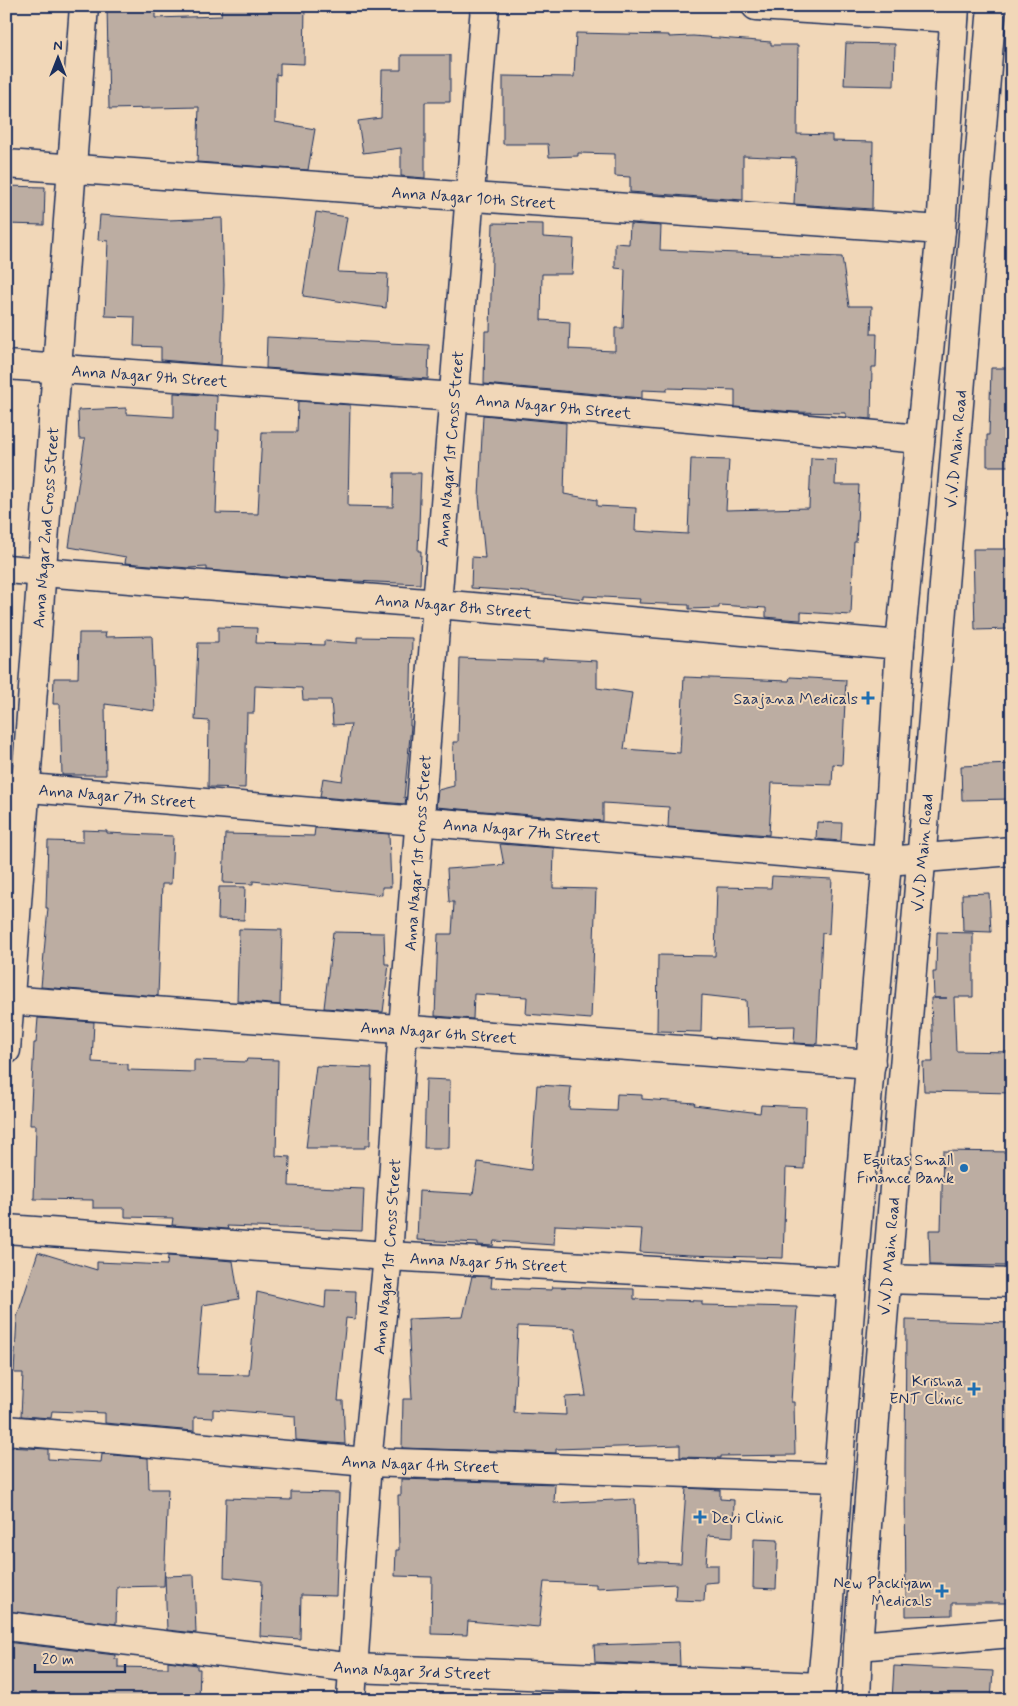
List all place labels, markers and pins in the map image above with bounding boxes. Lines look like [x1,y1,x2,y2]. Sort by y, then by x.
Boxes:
place label: Saajana Medicals [734,689,858,710]
marker: Saajana Medicals [862,692,874,704]
place label: Equitas Small Finance Bank [857,1150,954,1189]
marker: Equitas Small Finance Bank [958,1162,970,1174]
place label: Krishna ENT Clinic [889,1371,963,1410]
marker: Krishna ENT Clinic [967,1382,981,1396]
place label: Devi Clinic [711,1508,784,1529]
marker: Devi Clinic [693,1510,707,1524]
place label: New Packiyam Medicals [833,1573,932,1612]
marker: New Packiyam Medicals [936,1585,948,1597]

